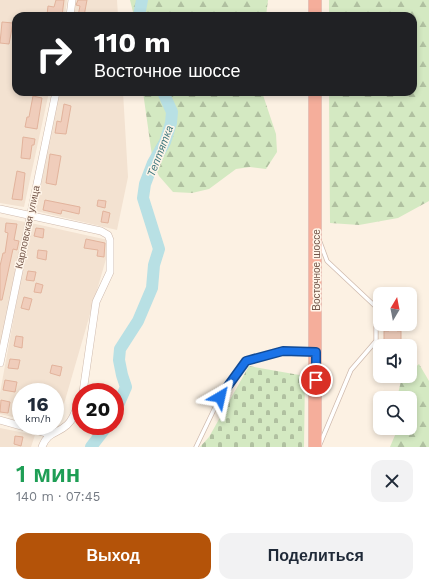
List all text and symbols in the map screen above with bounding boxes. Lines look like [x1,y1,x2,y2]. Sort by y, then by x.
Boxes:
text: 110 m [94,26,171,59]
icon: right [28,28,80,80]
text: Восточное шоссе [94,60,241,81]
water label: Тептятка [145,124,176,179]
street label: Карловская улица [13,184,42,270]
street label: Восточное шоссе [311,229,322,311]
north arrow [373,287,417,331]
map controls [373,287,417,435]
button: sound [373,339,417,383]
pin [299,363,333,397]
icon: arrive [305,369,327,391]
position arrow [199,376,241,418]
speed limit sign: 20 [72,383,124,435]
button: search [373,391,417,435]
text: 16 [28,392,48,416]
text: km/h [25,413,51,424]
text: 1 мин [16,460,80,488]
button: close [371,460,413,502]
text: 140 m · 07:45 [16,489,100,504]
button: Выход [16,533,211,579]
button: Поделиться [219,533,413,579]

